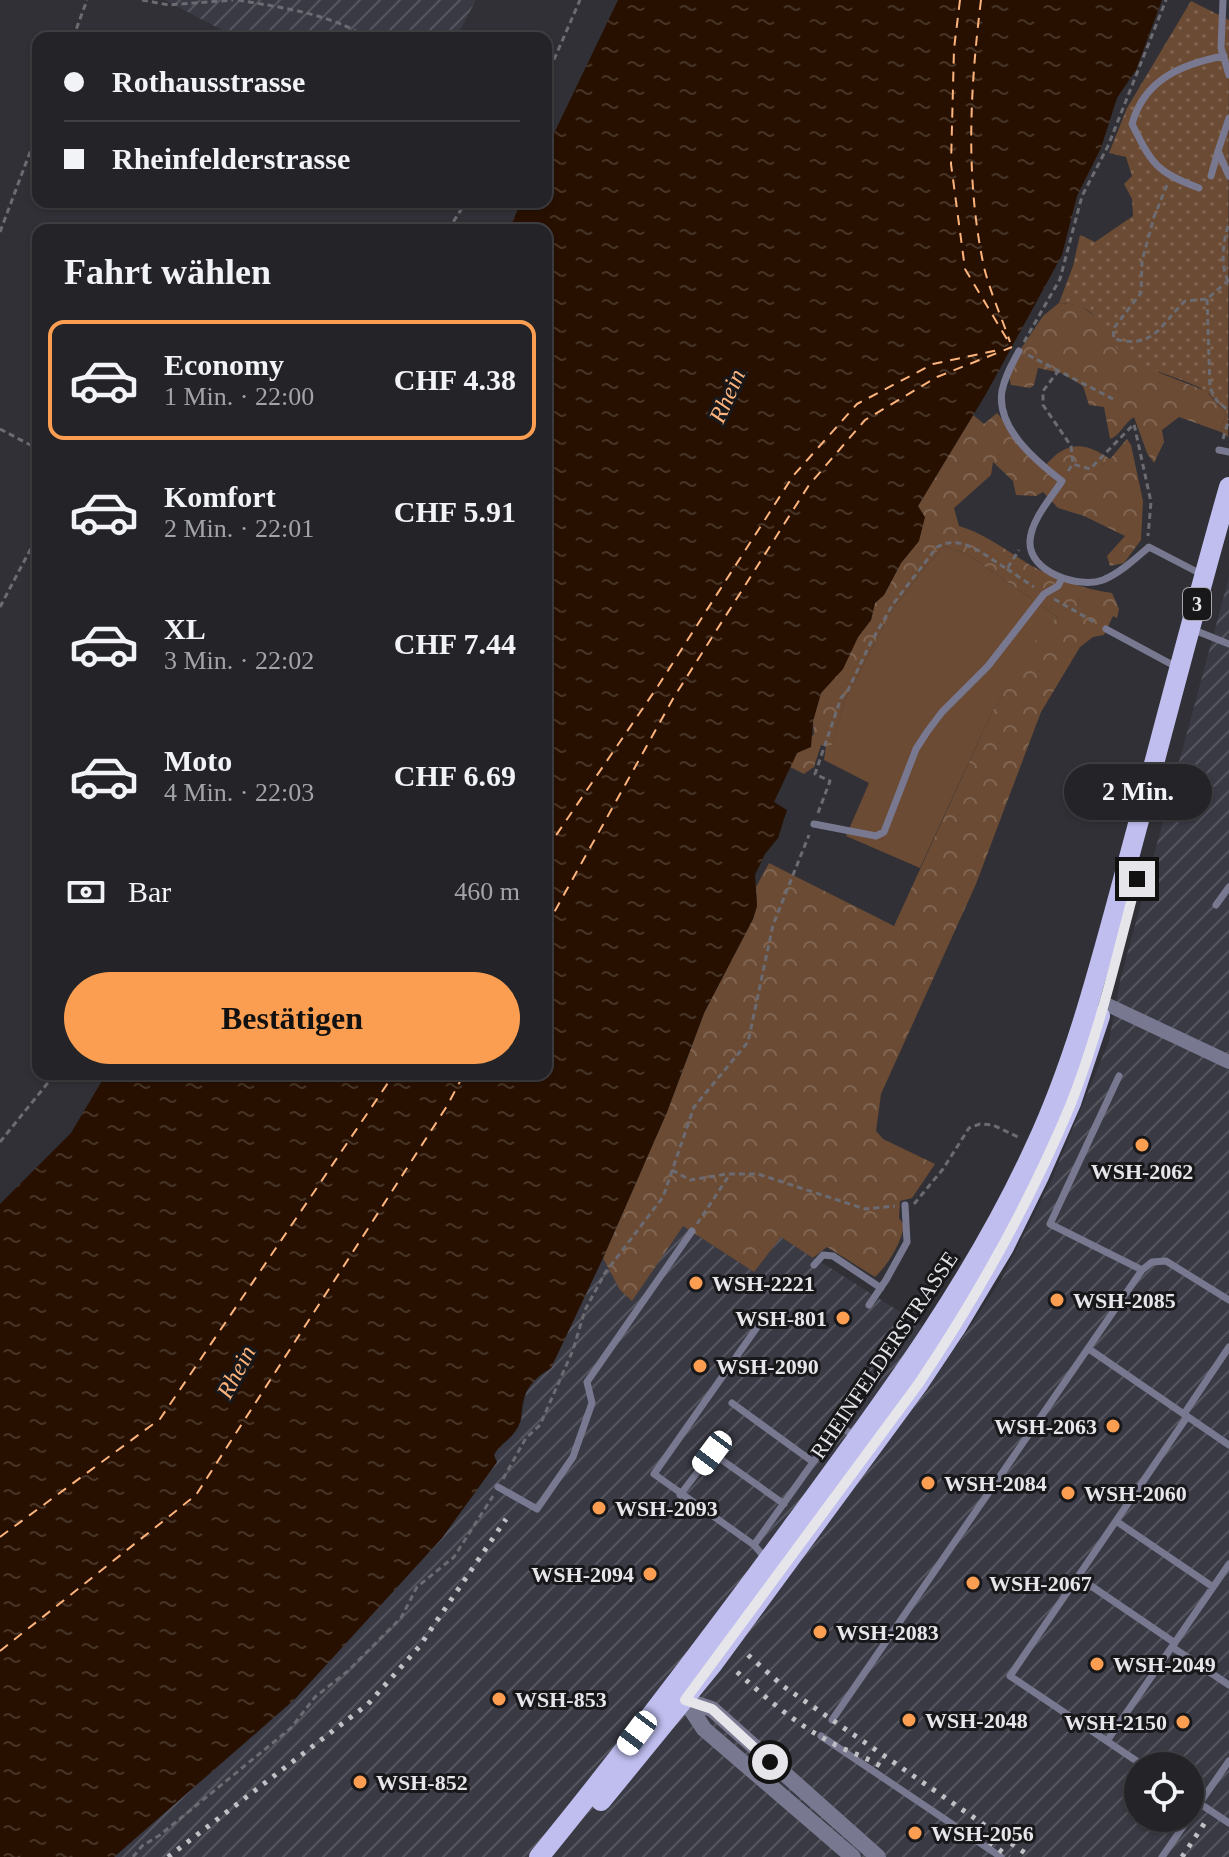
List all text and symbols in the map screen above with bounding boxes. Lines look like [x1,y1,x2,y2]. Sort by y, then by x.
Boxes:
text: Rothausstrasse [112,65,305,98]
text: Rheinfelderstrasse [112,142,350,175]
text: Fahrt wählen [64,252,271,292]
icon: car [68,344,140,416]
text: Economy [164,348,284,381]
text: CHF 4.38 [394,363,516,396]
water label: Rhein [703,365,750,428]
text: 1 Min. · 22:00 [164,382,314,411]
icon: car [68,476,140,548]
text: Komfort [164,480,276,513]
text: CHF 5.91 [394,495,516,528]
text: 2 Min. · 22:01 [164,514,314,543]
road number: 3 [1183,588,1211,620]
icon: car [68,608,140,680]
text: XL [164,612,206,645]
text: CHF 7.44 [394,627,516,660]
text: 3 Min. · 22:02 [164,646,314,675]
icon: car [68,740,140,812]
text: Moto [164,744,232,777]
text: CHF 6.69 [394,759,516,792]
callout: 2 Min. [1063,763,1211,819]
text: 2 Min. [1102,777,1174,806]
text: 4 Min. · 22:03 [164,778,314,807]
route end [1119,861,1155,897]
icon: cash [64,870,108,914]
text: Bar [128,875,171,908]
text: 460 m [454,877,520,906]
button: Bestätigen [64,972,520,1064]
marker: WSH-2062 [1133,1136,1151,1154]
place label: WSH-2062 [1091,1159,1193,1184]
street label: RHEINFELDERSTRASSE [805,1247,963,1463]
place label: WSH-2221 [712,1271,815,1296]
marker: WSH-2221 [687,1274,705,1292]
place label: WSH-2085 [1073,1288,1176,1313]
marker: WSH-2085 [1048,1291,1066,1309]
place label: WSH-801 [735,1306,827,1331]
marker: WSH-801 [834,1309,852,1327]
water label: Rhein [211,1341,261,1404]
place label: WSH-2090 [716,1354,819,1379]
marker: WSH-2090 [691,1357,709,1375]
place label: WSH-2063 [994,1414,1097,1439]
marker: WSH-2063 [1104,1417,1122,1435]
car [688,1427,736,1479]
place label: WSH-2084 [944,1471,1047,1496]
marker: WSH-2084 [919,1474,937,1492]
place label: WSH-2060 [1084,1481,1187,1506]
marker: WSH-2060 [1059,1484,1077,1502]
place label: WSH-2093 [615,1496,718,1521]
marker: WSH-2093 [590,1499,608,1517]
place label: WSH-2094 [531,1562,634,1587]
marker: WSH-2094 [641,1565,659,1583]
place label: WSH-2067 [989,1571,1092,1596]
marker: WSH-2067 [964,1574,982,1592]
place label: WSH-2083 [836,1620,939,1645]
marker: WSH-2083 [811,1623,829,1641]
place label: WSH-2049 [1113,1652,1216,1677]
marker: WSH-2049 [1088,1655,1106,1673]
place label: WSH-853 [515,1687,607,1712]
marker: WSH-853 [490,1690,508,1708]
car [613,1707,661,1759]
place label: WSH-2048 [925,1708,1028,1733]
place label: WSH-2150 [1064,1710,1167,1735]
marker: WSH-2048 [900,1711,918,1729]
marker: WSH-2150 [1174,1713,1192,1731]
route start [752,1744,788,1780]
map controls [1124,1752,1204,1832]
button: locate [1124,1752,1204,1832]
place label: WSH-852 [376,1770,468,1795]
marker: WSH-852 [351,1773,369,1791]
place label: WSH-2056 [931,1821,1034,1846]
marker: WSH-2056 [906,1824,924,1842]

